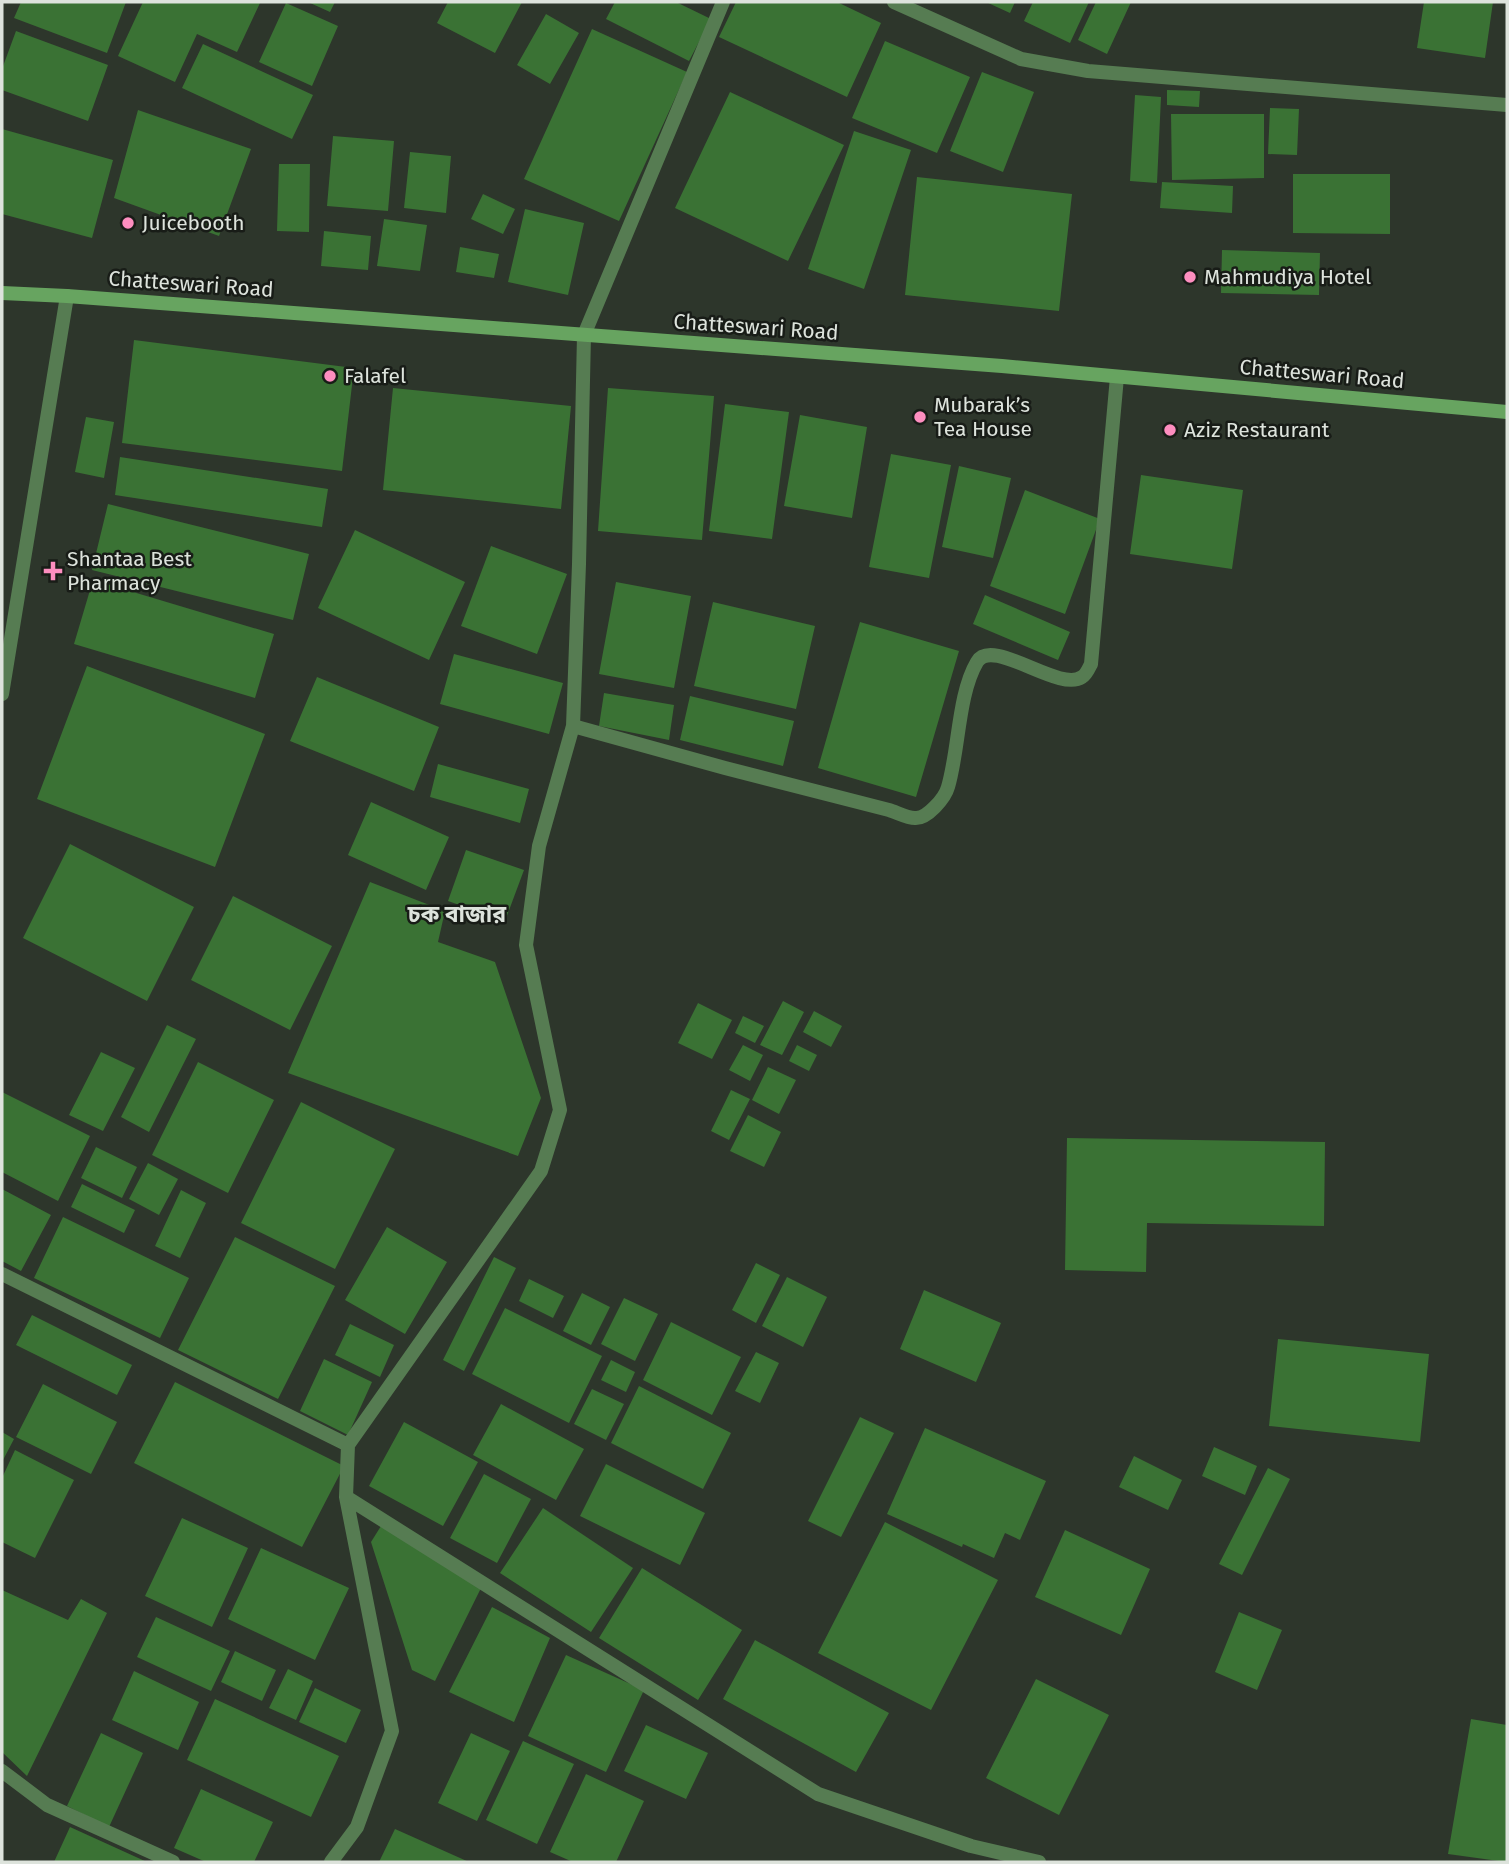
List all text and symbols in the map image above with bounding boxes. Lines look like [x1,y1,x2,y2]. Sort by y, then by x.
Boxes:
place label: Juicebooth [142,210,245,236]
marker: Juicebooth [120,215,136,231]
place label: Mahmudiya Hotel [1204,264,1371,290]
street label: Chatteswari Road [108,265,274,303]
marker: Mahmudiya Hotel [1182,269,1198,285]
street label: Chatteswari Road [673,308,839,346]
street label: Chatteswari Road [1238,354,1406,394]
place label: Falafel [344,363,406,389]
marker: Falafel [322,368,338,384]
place label: Mubarak’s Tea House [934,392,1032,442]
marker: Mubarak’s Tea House [912,409,928,425]
place label: Aziz Restaurant [1184,417,1330,443]
marker: Aziz Restaurant [1162,422,1178,438]
place label: Shantaa Best Pharmacy [67,546,192,596]
marker: Shantaa Best Pharmacy [45,563,61,579]
district label: চক বাজার [407,900,507,928]

